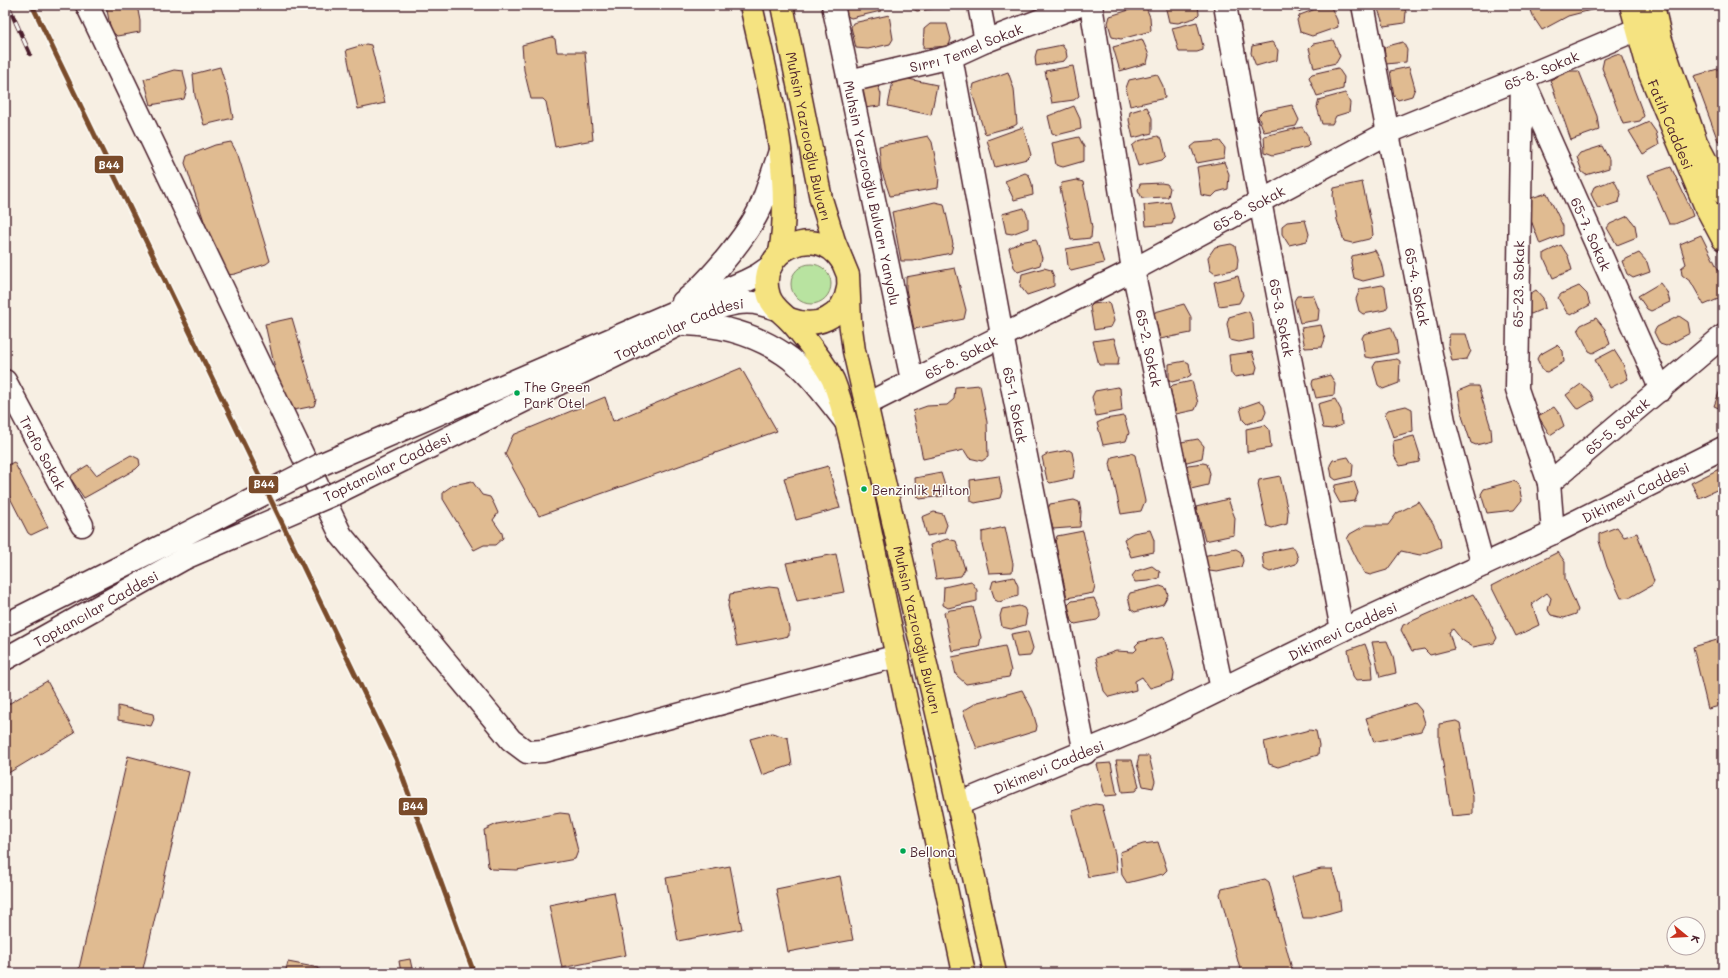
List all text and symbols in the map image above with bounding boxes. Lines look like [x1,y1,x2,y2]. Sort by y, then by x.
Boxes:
street label: Sırrı Temel Sokak [907,18,1025,76]
street label: 65-8. Sokak [1501,46,1581,94]
street label: Muhsin Yazıcıoğlu Bulvarı [782,50,837,223]
street label: Fatih Caddesi [1644,76,1698,172]
street label: Muhsin Yazıcıoğlu Bulvarı Yanyolu [840,79,906,307]
line badge: B44 [94,155,124,174]
text: B44 [98,157,120,172]
street label: 65-8. Sokak [1209,181,1288,235]
street label: 65-7. Sokak [1567,194,1616,274]
street label: 65-23. Sokak [1508,240,1528,328]
street label: 65-4. Sokak [1401,246,1435,327]
street label: 65-3. Sokak [1266,277,1299,358]
street label: Toptancılar Caddesi [611,293,745,365]
street label: 65-2. Sokak [1132,307,1167,388]
street label: 65-8. Sokak [921,330,1001,383]
street label: 65-1. Sokak [999,365,1033,445]
place label: The Green Park Otel [524,378,590,411]
marker: The Green Park Otel [512,388,522,398]
street label: 65-5. Sokak [1580,393,1653,458]
street label: Trafo Sokak [16,412,71,493]
street label: Toptancılar Caddesi [320,428,454,506]
street label: Dikimevi Caddesi [1578,457,1692,527]
line badge: B44 [248,475,279,494]
text: B44 [253,476,275,491]
place label: Benzinlik Hilton [872,481,969,498]
marker: Benzinlik Hilton [859,484,869,494]
street label: Muhsin Yazıcıoğlu Bulvarı [889,544,947,716]
street label: Toptancılar Caddesi [30,566,161,651]
street label: Dikimevi Caddesi [1285,597,1400,664]
street label: Dikimevi Caddesi [990,735,1107,798]
line badge: B44 [398,797,428,816]
text: B44 [402,798,424,813]
place label: Bellona [910,843,956,860]
marker: Bellona [898,846,908,856]
north arrow [1666,916,1706,956]
text: K [1688,933,1704,945]

